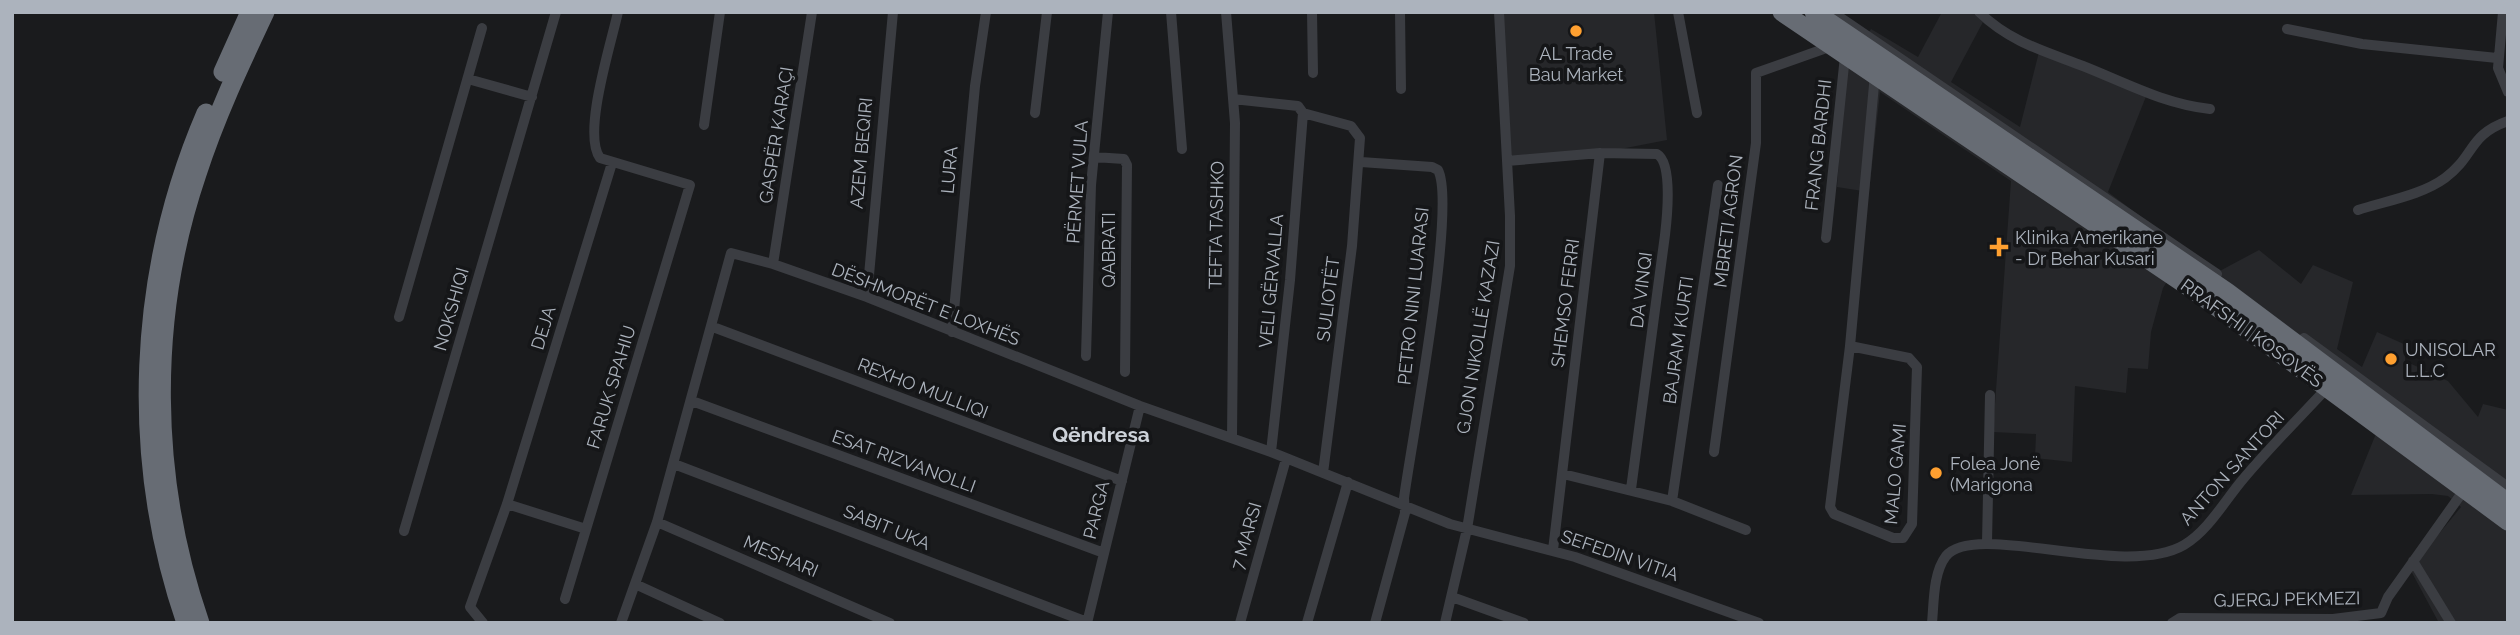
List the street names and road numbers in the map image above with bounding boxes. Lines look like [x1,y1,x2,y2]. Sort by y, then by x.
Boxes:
street label: GASPËR KARAÇI [755,65,797,205]
street label: FRANG BARDHI [1801,78,1835,212]
street label: AZEM BEQIRI [846,96,876,210]
street label: PËRMET VULA [1062,120,1092,244]
street label: LURA [936,145,962,195]
street label: MBRETI AGRON [1709,153,1747,289]
street label: TEFTA TASHKO [1204,161,1228,289]
street label: PETRO NINI LUARASI [1393,206,1433,386]
street label: QABRATI [1098,212,1119,288]
street label: VELI GËRVALLA [1255,213,1287,349]
street label: SHEMSO FERRI [1547,237,1583,369]
street label: GJON NIKOLLË KAZAZI [1452,239,1504,435]
street label: DA VINQI [1626,251,1656,329]
street label: SULIOTËT [1312,255,1344,343]
street label: DËSHMORËT E LOXHËS [829,258,1023,350]
street label: NOKSHIQI [429,265,473,353]
street label: RRAFSHI I KOSOVËS [2177,274,2327,392]
street label: BAJRAM KURTI [1659,275,1697,405]
street label: DEJA [526,304,560,352]
street label: FARUK SPAHIU [582,323,640,451]
street label: REXHO MULLIQI [855,353,991,423]
street label: ANTON SANTORI [2175,407,2289,529]
street label: MALO GAMI [1880,423,1910,525]
street label: ESAT RIZVANOLLI [829,425,979,497]
street label: PARGA [1079,479,1113,541]
street label: SABIT UKA [841,500,933,554]
street label: 7 MARSI [1226,500,1266,572]
street label: SEFEDIN VITIA [1558,525,1682,585]
street label: MESHARI [740,531,822,581]
street label: GJERGJ PEKMEZI [2213,587,2361,611]

